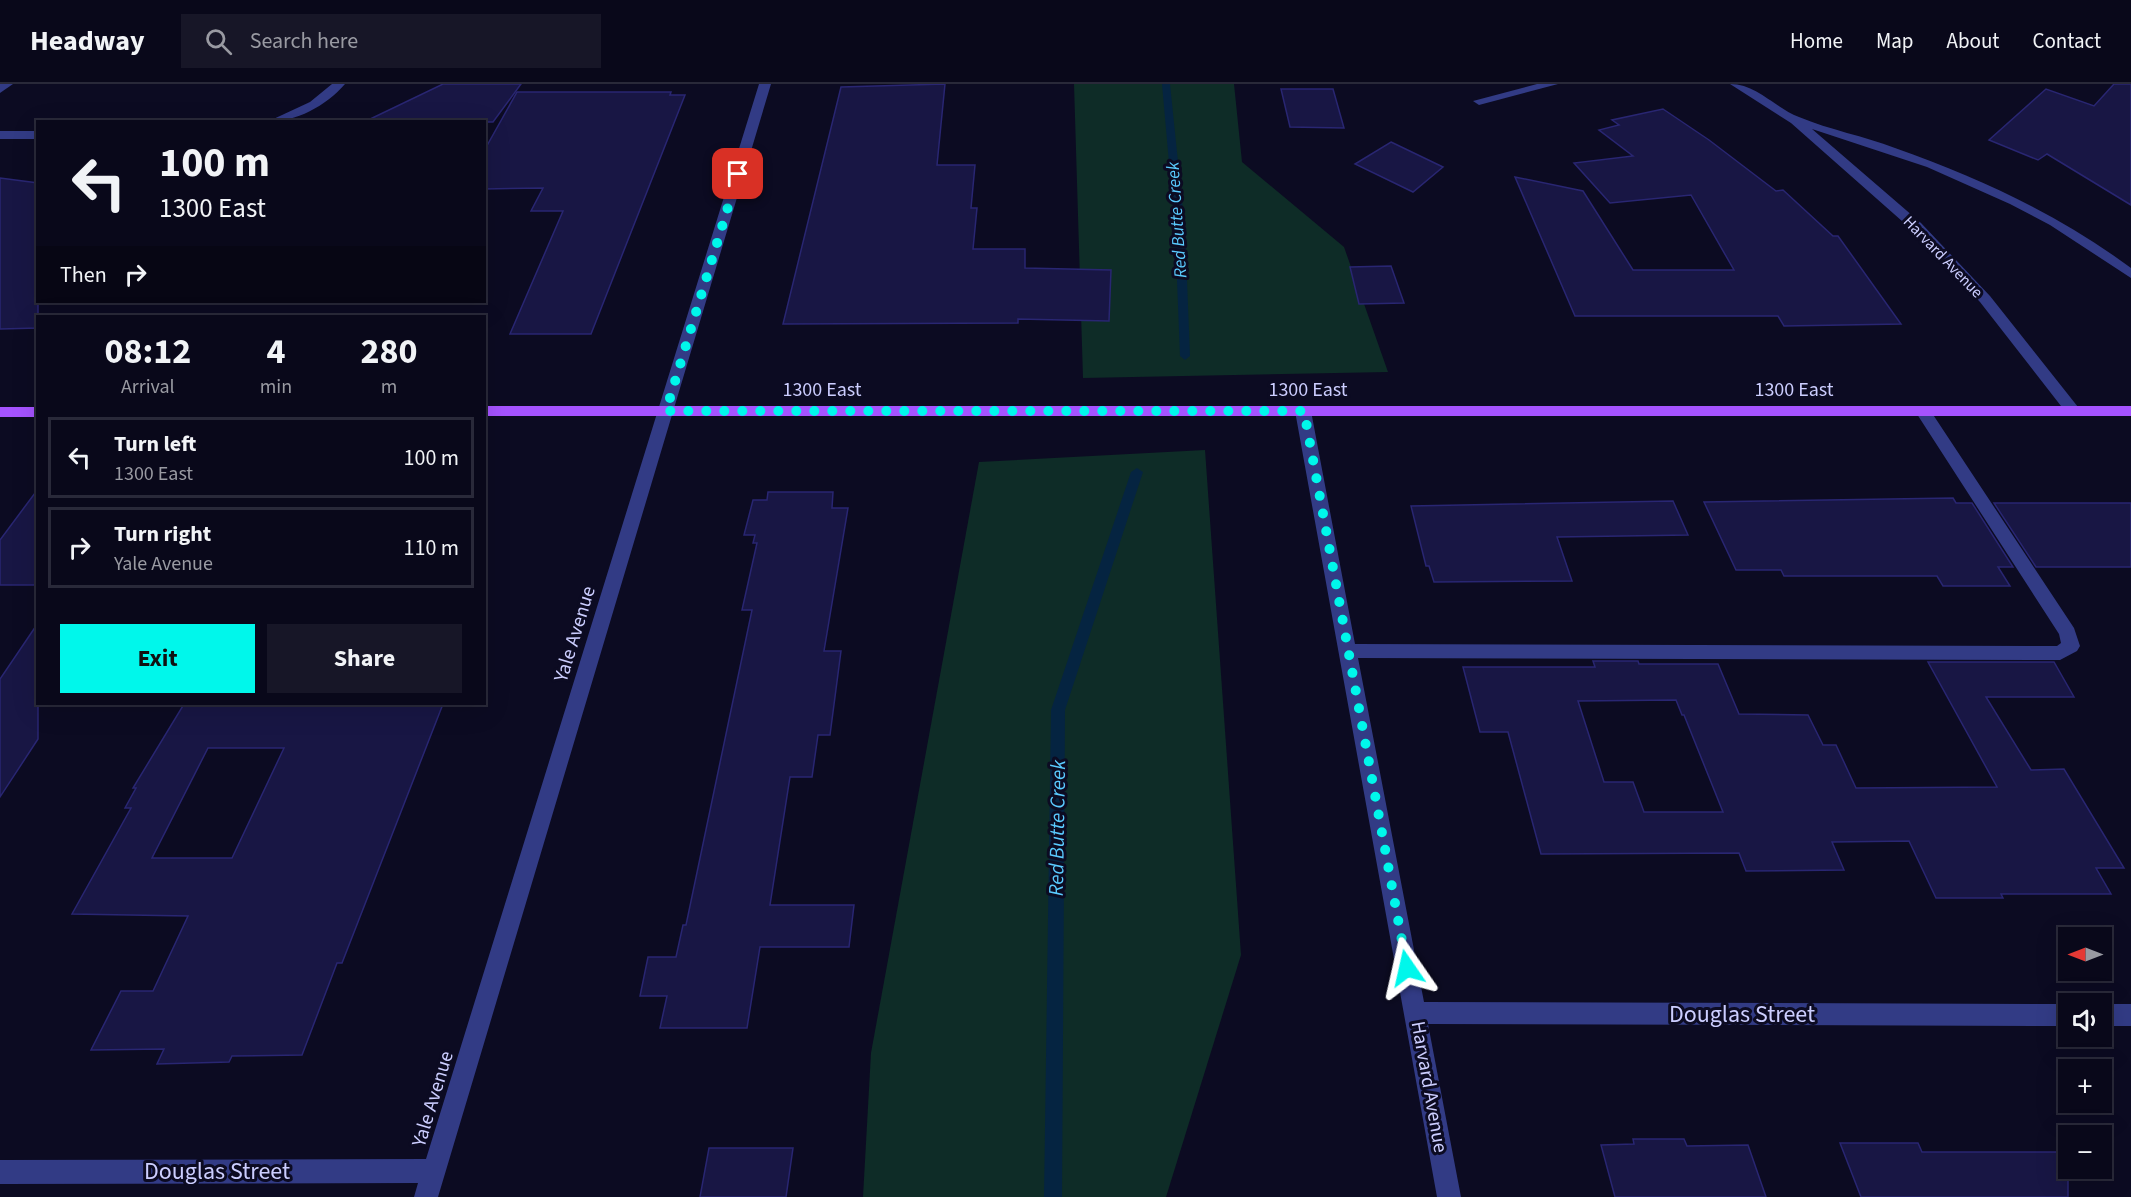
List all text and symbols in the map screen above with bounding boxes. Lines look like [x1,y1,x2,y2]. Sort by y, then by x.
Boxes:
search box [181,14,601,68]
text: Headway [30,21,145,61]
icon: search [202,25,235,58]
text: Search here [250,25,358,57]
text: Home [1790,26,1843,56]
text: Map [1876,26,1914,56]
text: About [1947,26,1999,56]
text: Contact [2032,26,2101,56]
text: 100 m [159,133,270,193]
icon: left [60,144,138,222]
pin [712,148,763,199]
icon: arrive [721,157,754,190]
water label: Red Butte Creek [1160,160,1194,279]
text: 1300 East [159,189,266,228]
street label: Harvard Avenue [1898,211,1988,303]
icon: right [119,258,152,291]
text: Then [60,259,107,291]
text: 08:12 [104,326,191,377]
text: 4 [266,326,285,377]
text: 280 [361,326,418,377]
text: Arrival [121,373,175,401]
text: min [260,373,292,401]
text: m [381,373,397,401]
street label: 1300 East [782,376,862,404]
street label: 1300 East [1268,376,1348,404]
street label: 1300 East [1754,376,1834,404]
text: Turn left [114,428,196,460]
icon: left [63,441,96,474]
text: 100 m [404,442,459,474]
text: 1300 East [114,460,193,488]
text: Turn right [114,518,211,550]
icon: right [63,531,96,564]
text: 110 m [404,532,459,564]
text: Yale Avenue [114,550,213,578]
street label: Yale Avenue [547,583,603,686]
button: Exit [60,624,255,693]
button: Share [267,624,462,693]
water label: Red Butte Creek [1041,759,1073,896]
north arrow [2058,927,2112,981]
map controls [2058,927,2112,1179]
position arrow [1375,936,1439,1000]
button: sound [2058,993,2112,1047]
street label: Douglas Street [1669,997,1815,1032]
street label: Harvard Avenue [1404,1019,1454,1155]
street label: Yale Avenue [405,1048,461,1151]
button: + [2058,1059,2112,1113]
button: − [2058,1125,2112,1179]
street label: Douglas Street [144,1154,290,1189]

